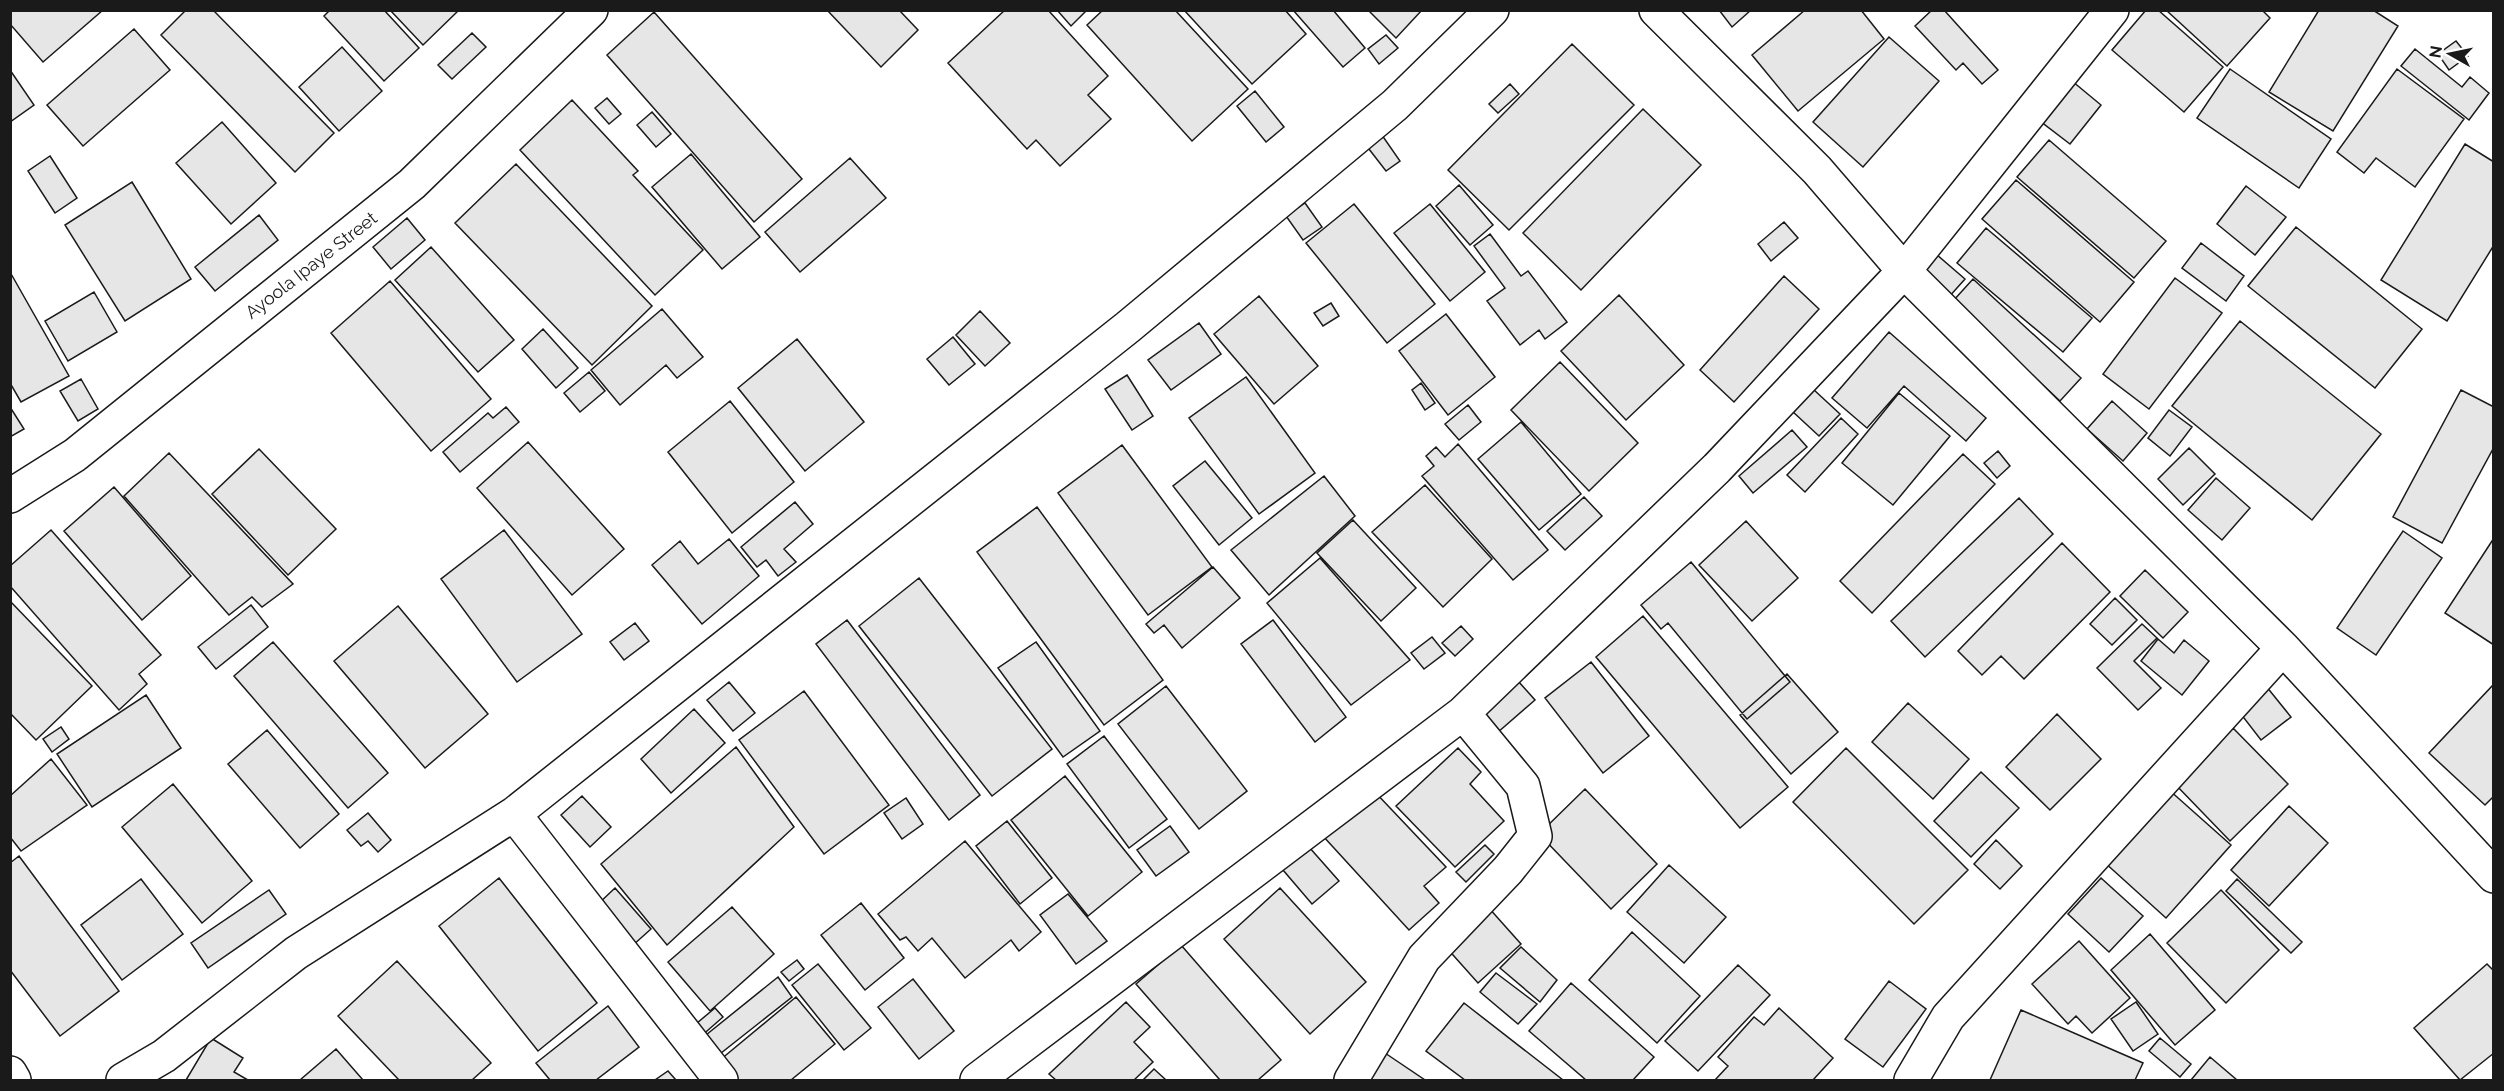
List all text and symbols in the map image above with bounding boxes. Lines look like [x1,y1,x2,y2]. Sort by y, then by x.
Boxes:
north arrow [2420,24,2480,84]
text: N [2425,44,2446,59]
street label: Ayoola Ipaye Street [241,207,381,323]

